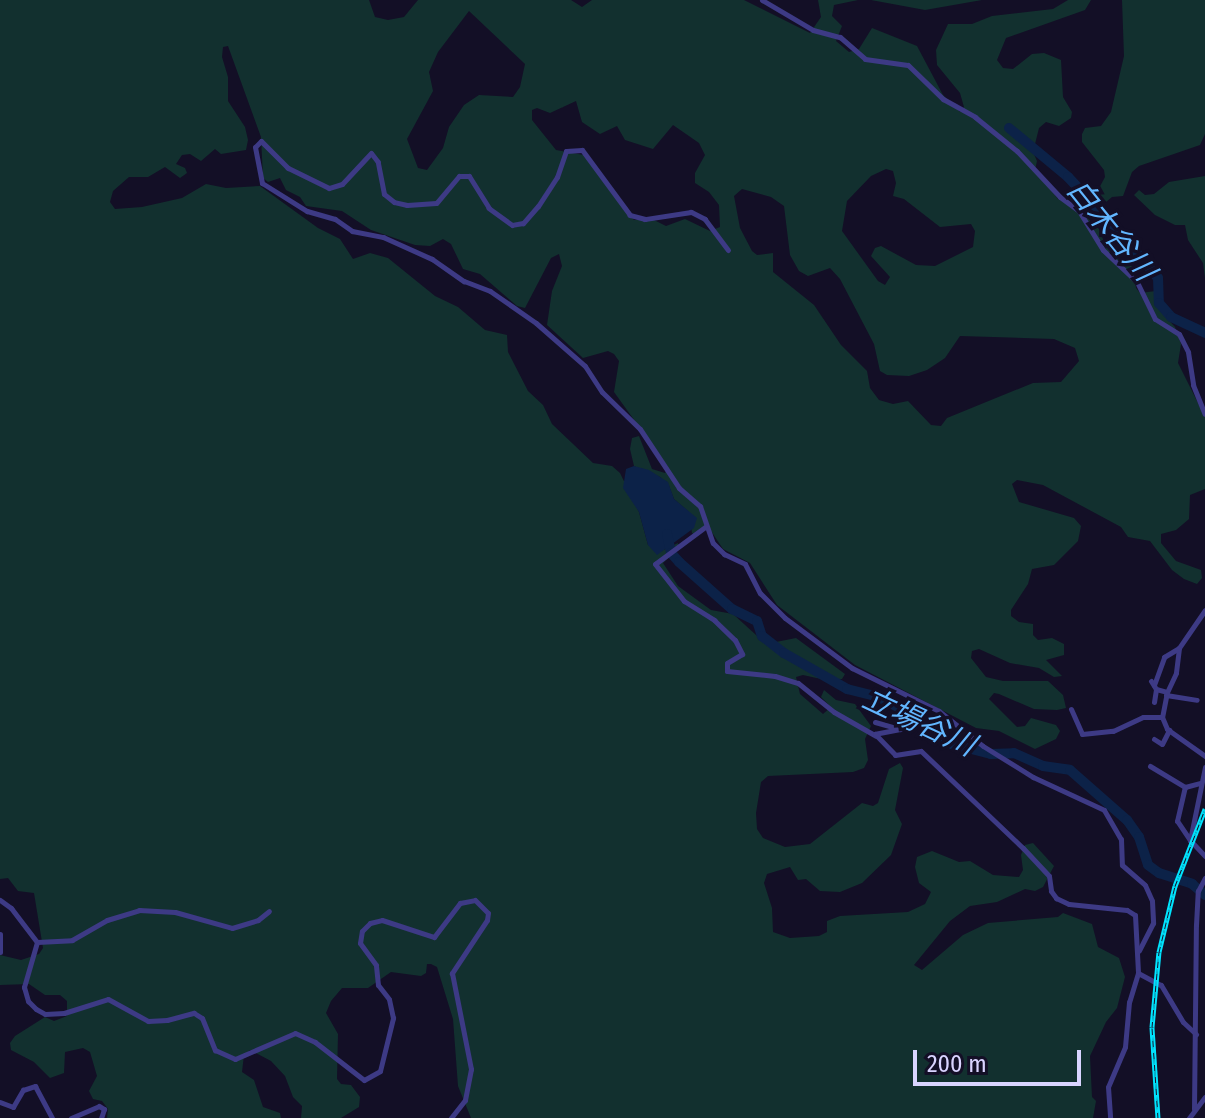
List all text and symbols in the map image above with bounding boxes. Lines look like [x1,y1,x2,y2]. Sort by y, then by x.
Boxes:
water label: 白木谷川 [1059,172,1163,288]
water label: 立場谷川 [857,680,981,764]
scale bar [917,1034,1085,1084]
text: 200 m [927,1050,987,1078]

